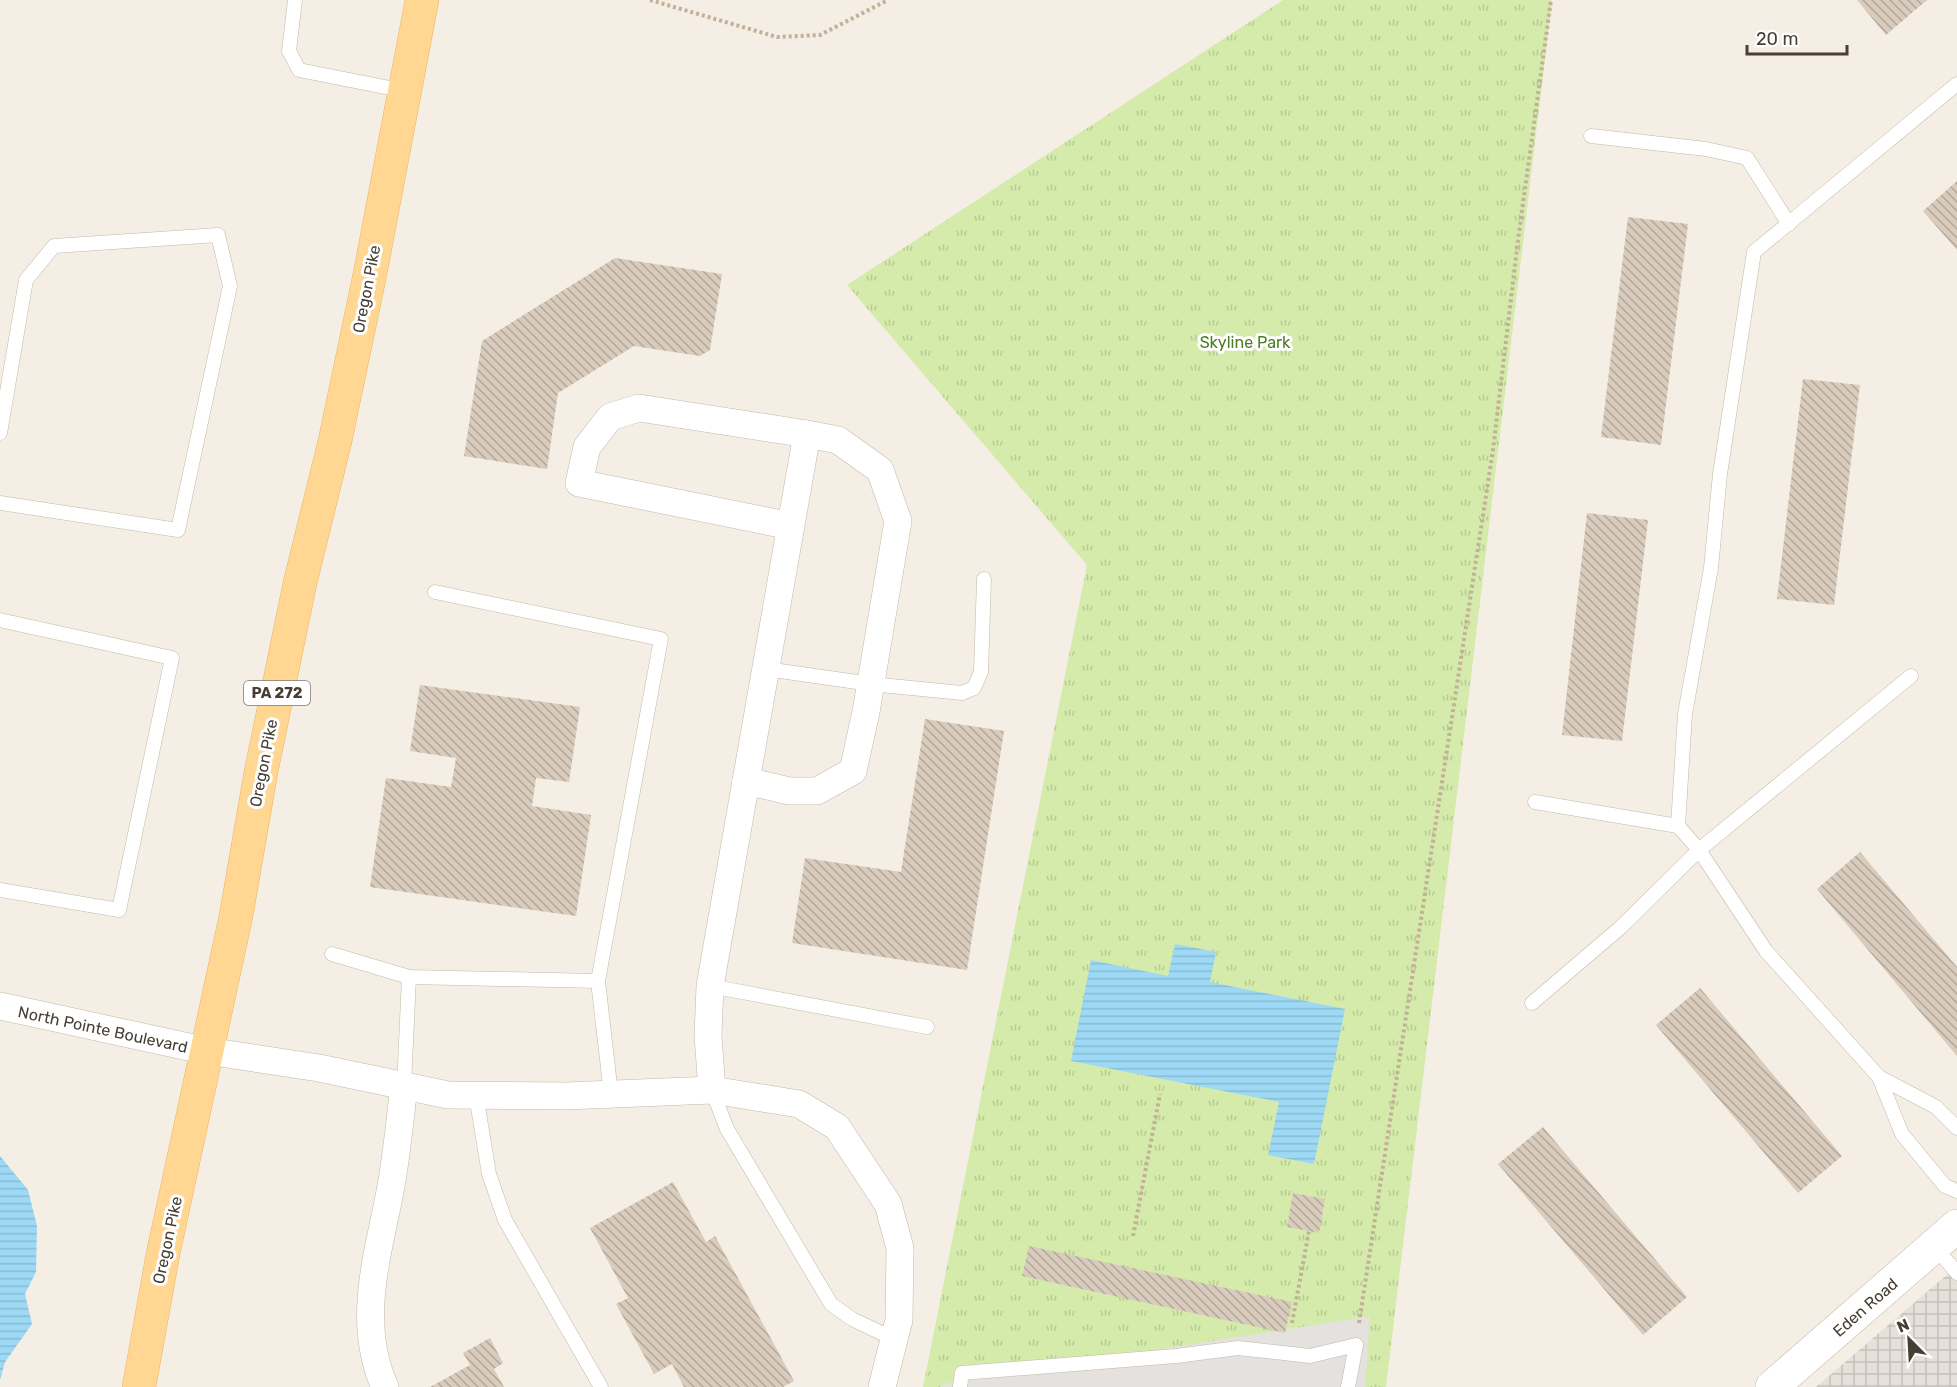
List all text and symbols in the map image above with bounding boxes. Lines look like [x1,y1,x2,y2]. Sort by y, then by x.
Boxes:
scale bar [1747,18,1848,56]
text: 20 m [1756,28,1798,50]
street label: Oregon Pike [349,244,384,335]
park label: Skyline Park [1200,333,1291,352]
road number: PA 272 [244,681,310,705]
street label: Oregon Pike [246,718,281,809]
street label: North Pointe Boulevard [16,1002,190,1057]
street label: Oregon Pike [149,1195,186,1286]
street label: Eden Road [1829,1274,1902,1341]
north arrow [1879,1309,1939,1369]
text: N [1894,1315,1912,1337]

